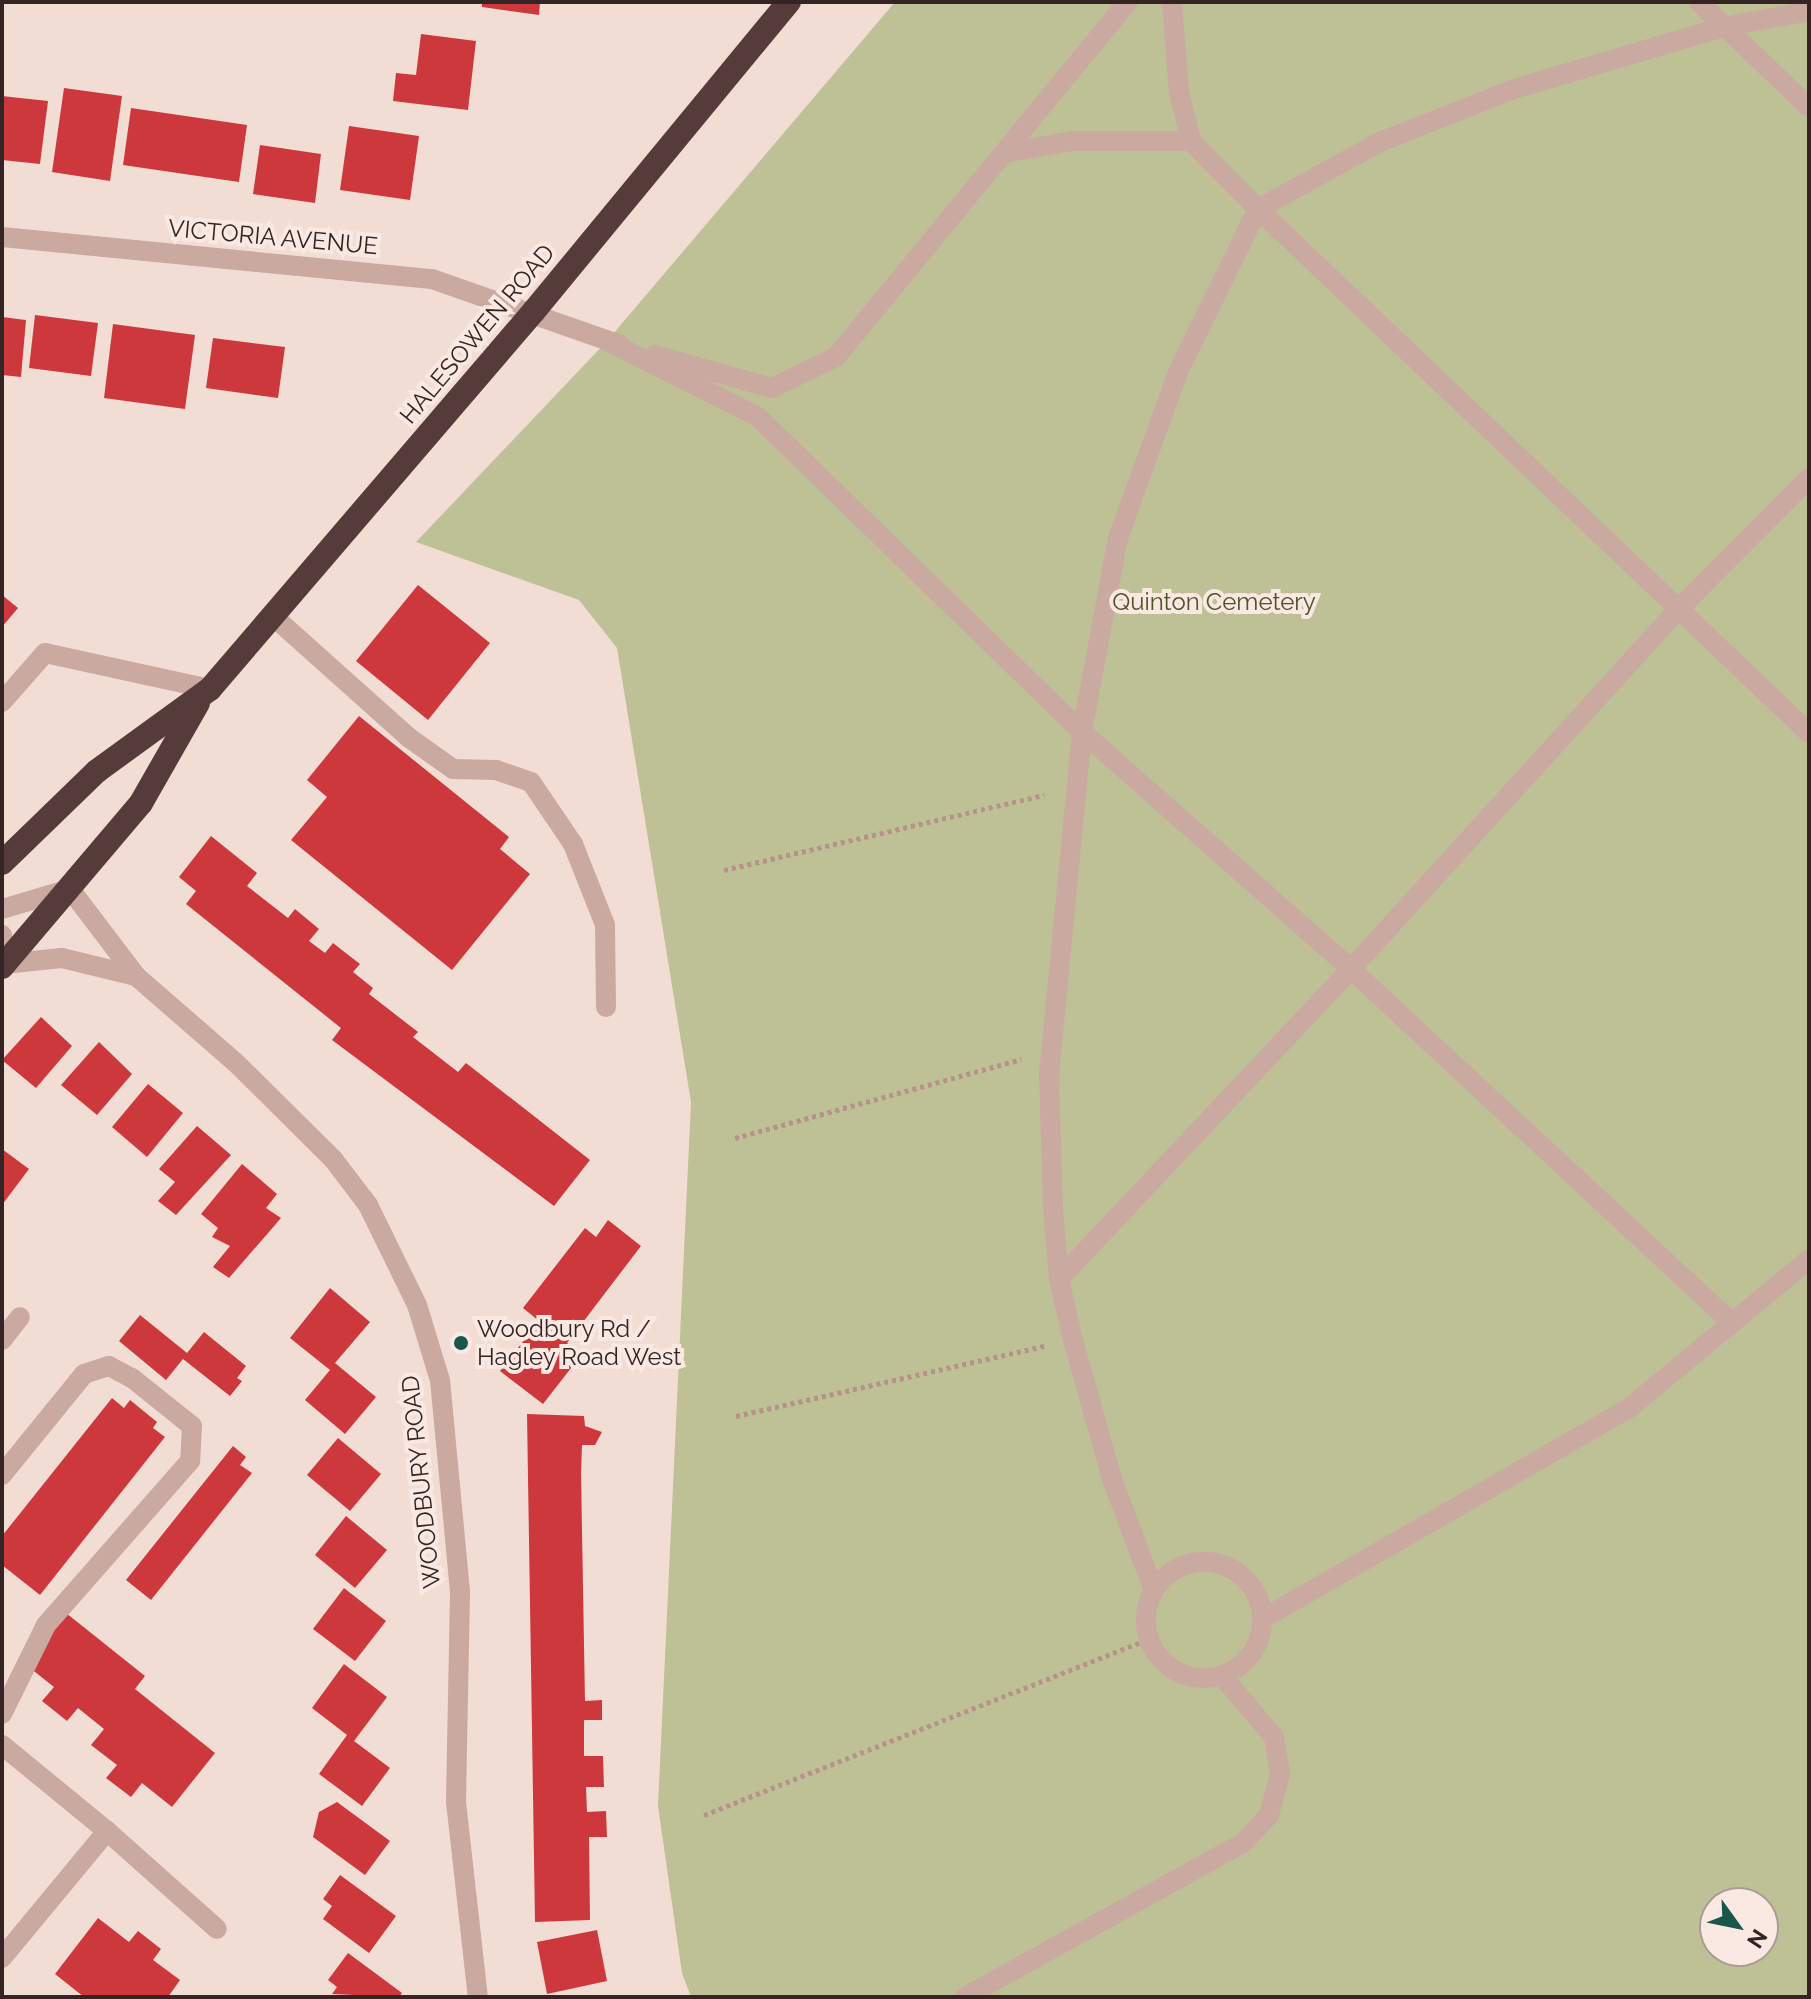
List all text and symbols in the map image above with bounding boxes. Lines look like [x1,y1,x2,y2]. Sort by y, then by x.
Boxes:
street label: VICTORIA AVENUE [166,213,380,261]
street label: HALESOWEN ROAD [394,238,560,430]
park label: Quinton Cemetery [1112,588,1316,616]
place label: Woodbury Rd / Hagley Road West [477,1315,683,1371]
marker: Woodbury Rd / Hagley Road West [452,1334,470,1352]
street label: WOODBURY ROAD [395,1374,447,1590]
north arrow [1699,1887,1779,1967]
text: N [1742,1925,1773,1953]

